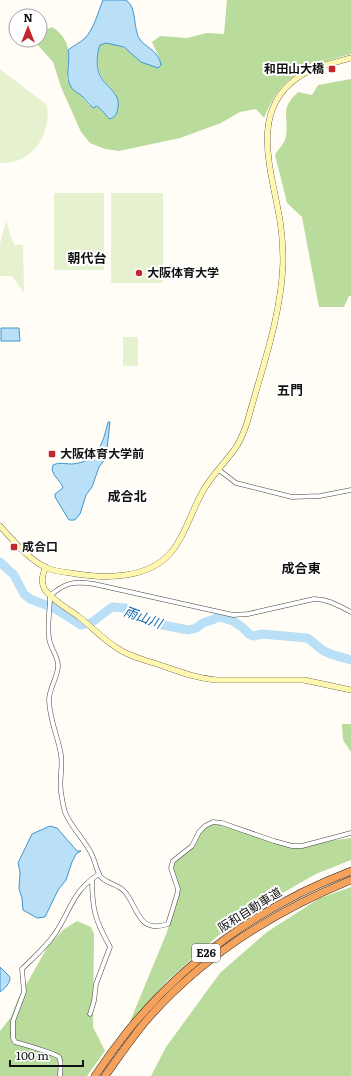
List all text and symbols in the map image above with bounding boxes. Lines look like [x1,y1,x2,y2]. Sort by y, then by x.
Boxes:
north arrow [8,8,48,48]
text: N [23,9,33,25]
place label: 和田山大橋 [264,59,325,77]
marker: 和田山大橋 [327,64,337,74]
district label: 朝代台 [67,248,107,267]
place label: 大阪体育大学 [147,263,219,281]
marker: 大阪体育大学 [134,268,144,278]
district label: 五門 [277,380,303,399]
place label: 大阪体育大学前 [60,444,144,462]
marker: 大阪体育大学前 [47,449,57,459]
district label: 成合北 [107,486,147,505]
place label: 成合口 [22,537,58,555]
marker: 成合口 [9,542,19,552]
district label: 成合東 [281,558,321,577]
water label: 雨山川 [122,601,167,633]
street label: 阪和自動車道 [214,882,285,936]
road number: E26 [192,944,220,962]
scale bar [10,1042,83,1068]
text: 100 m [16,1046,49,1064]

